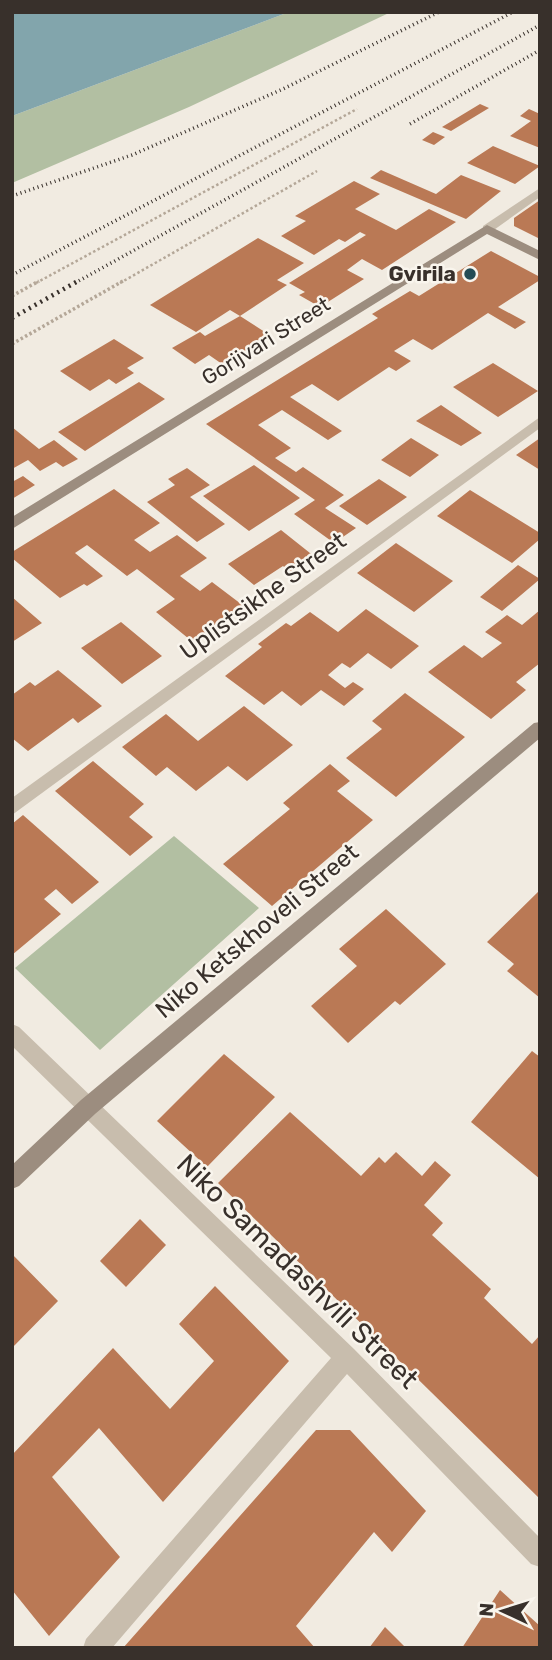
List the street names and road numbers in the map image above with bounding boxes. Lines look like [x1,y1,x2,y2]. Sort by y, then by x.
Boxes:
street label: Gorijvari Street [197,291,334,390]
street label: Uplistsikhe Street [175,526,351,666]
street label: Niko Ketskhoveli Street [150,838,364,1024]
street label: Niko Samadashvili Street [170,1147,425,1395]

